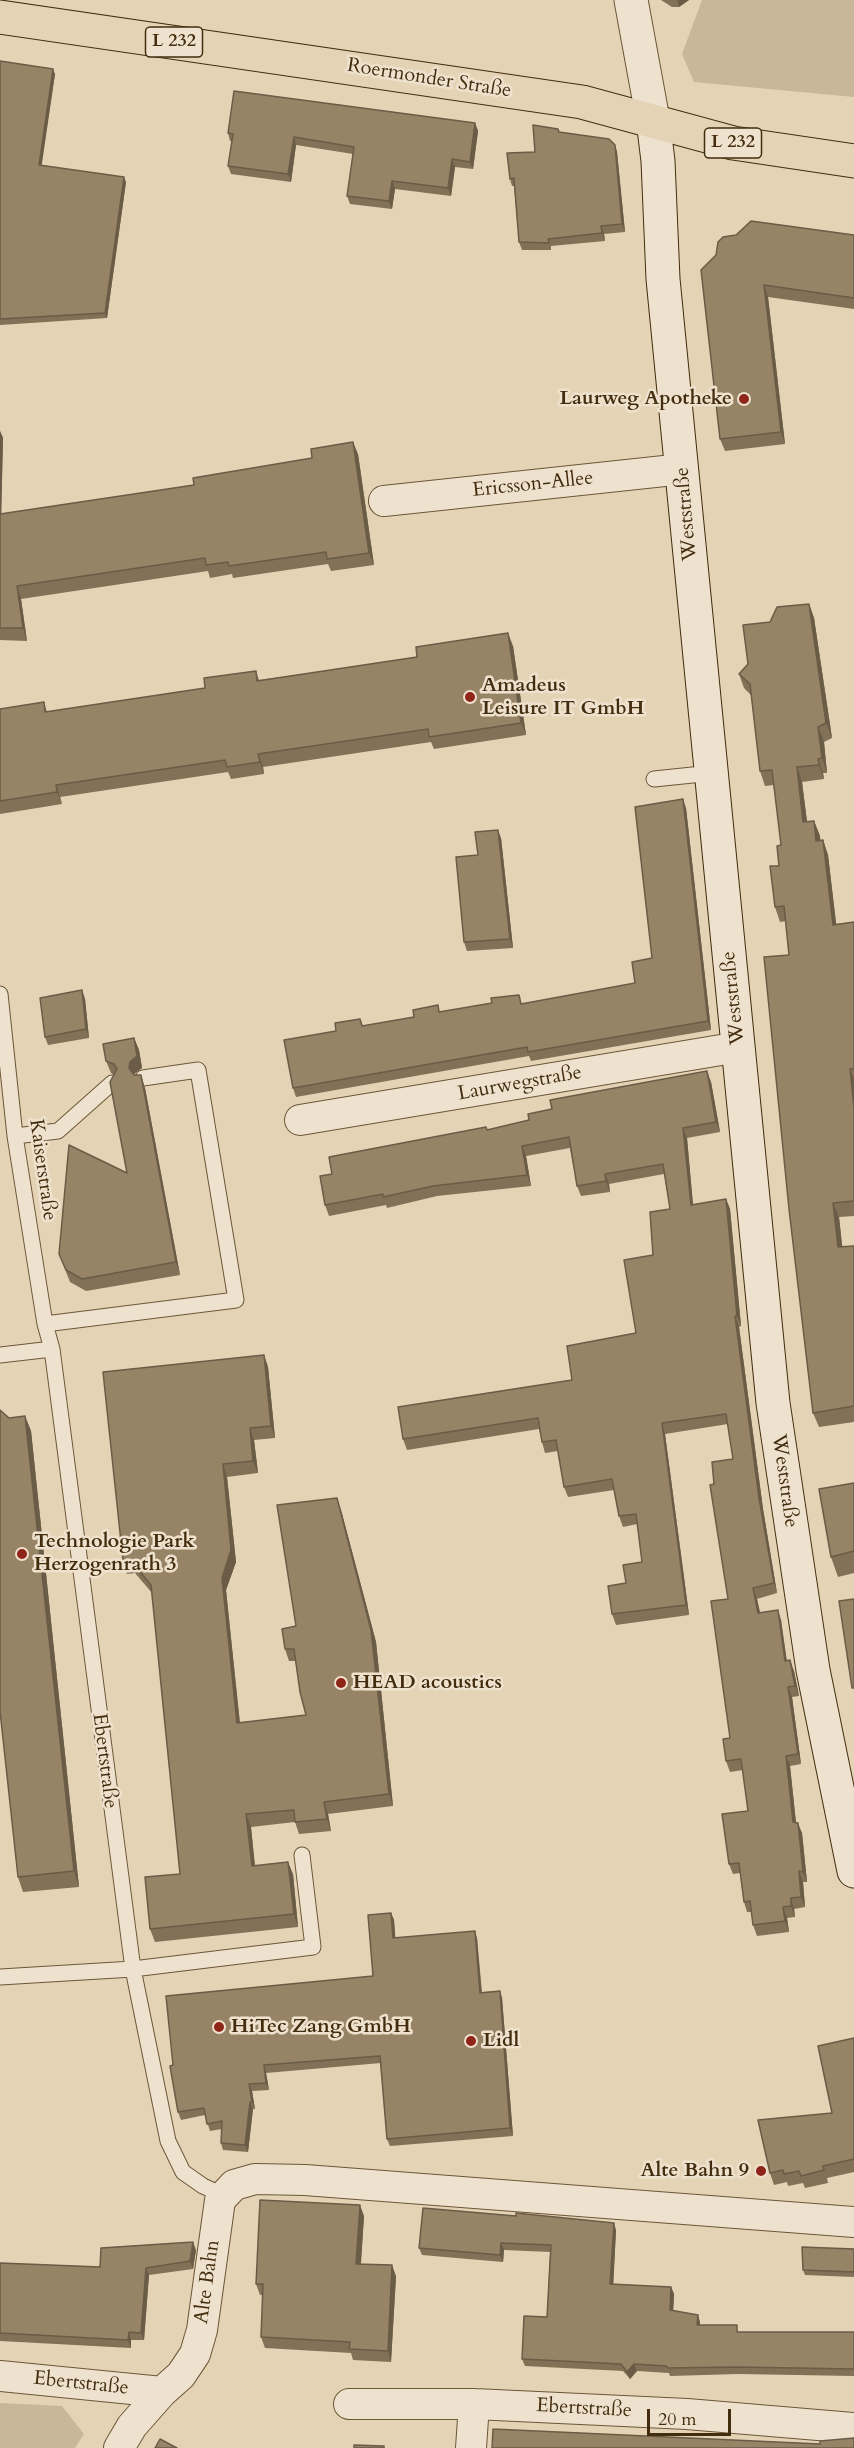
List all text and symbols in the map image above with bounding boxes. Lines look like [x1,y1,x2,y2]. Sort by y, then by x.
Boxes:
road number: L 232 [146,27,202,57]
street label: Roermonder Straße [345,54,513,104]
road number: L 232 [704,128,762,158]
place label: Laurweg Apotheke [559,387,732,411]
marker: Laurweg Apotheke [737,392,751,406]
street label: Weststraße [671,466,703,562]
street label: Ericsson-Allee [471,467,595,503]
place label: Amadeus Leisure IT GmbH [482,674,644,721]
marker: Amadeus Leisure IT GmbH [463,690,477,704]
street label: Weststraße [717,950,751,1046]
street label: Laurwegstraße [456,1061,584,1107]
street label: Kaiserstraße [23,1118,61,1222]
street label: Weststraße [766,1433,802,1529]
place label: Technologie Park Herzogenrath 3 [34,1530,195,1577]
marker: Technologie Park Herzogenrath 3 [15,1547,29,1561]
place label: HEAD acoustics [353,1671,502,1695]
marker: HEAD acoustics [334,1676,348,1690]
street label: Ebertstraße [86,1712,122,1810]
place label: HiTec Zang GmbH [231,2015,411,2039]
marker: HiTec Zang GmbH [212,2020,226,2034]
place label: Lidl [483,2029,519,2053]
marker: Lidl [464,2034,478,2048]
place label: Alte Bahn 9 [640,2159,749,2183]
marker: Alte Bahn 9 [754,2164,768,2178]
street label: Alte Bahn [190,2238,226,2326]
street label: Ebertstraße [32,2367,130,2401]
street label: Ebertstraße [536,2395,632,2423]
scale bar [650,2397,734,2435]
text: 20 m [658,2407,697,2432]

